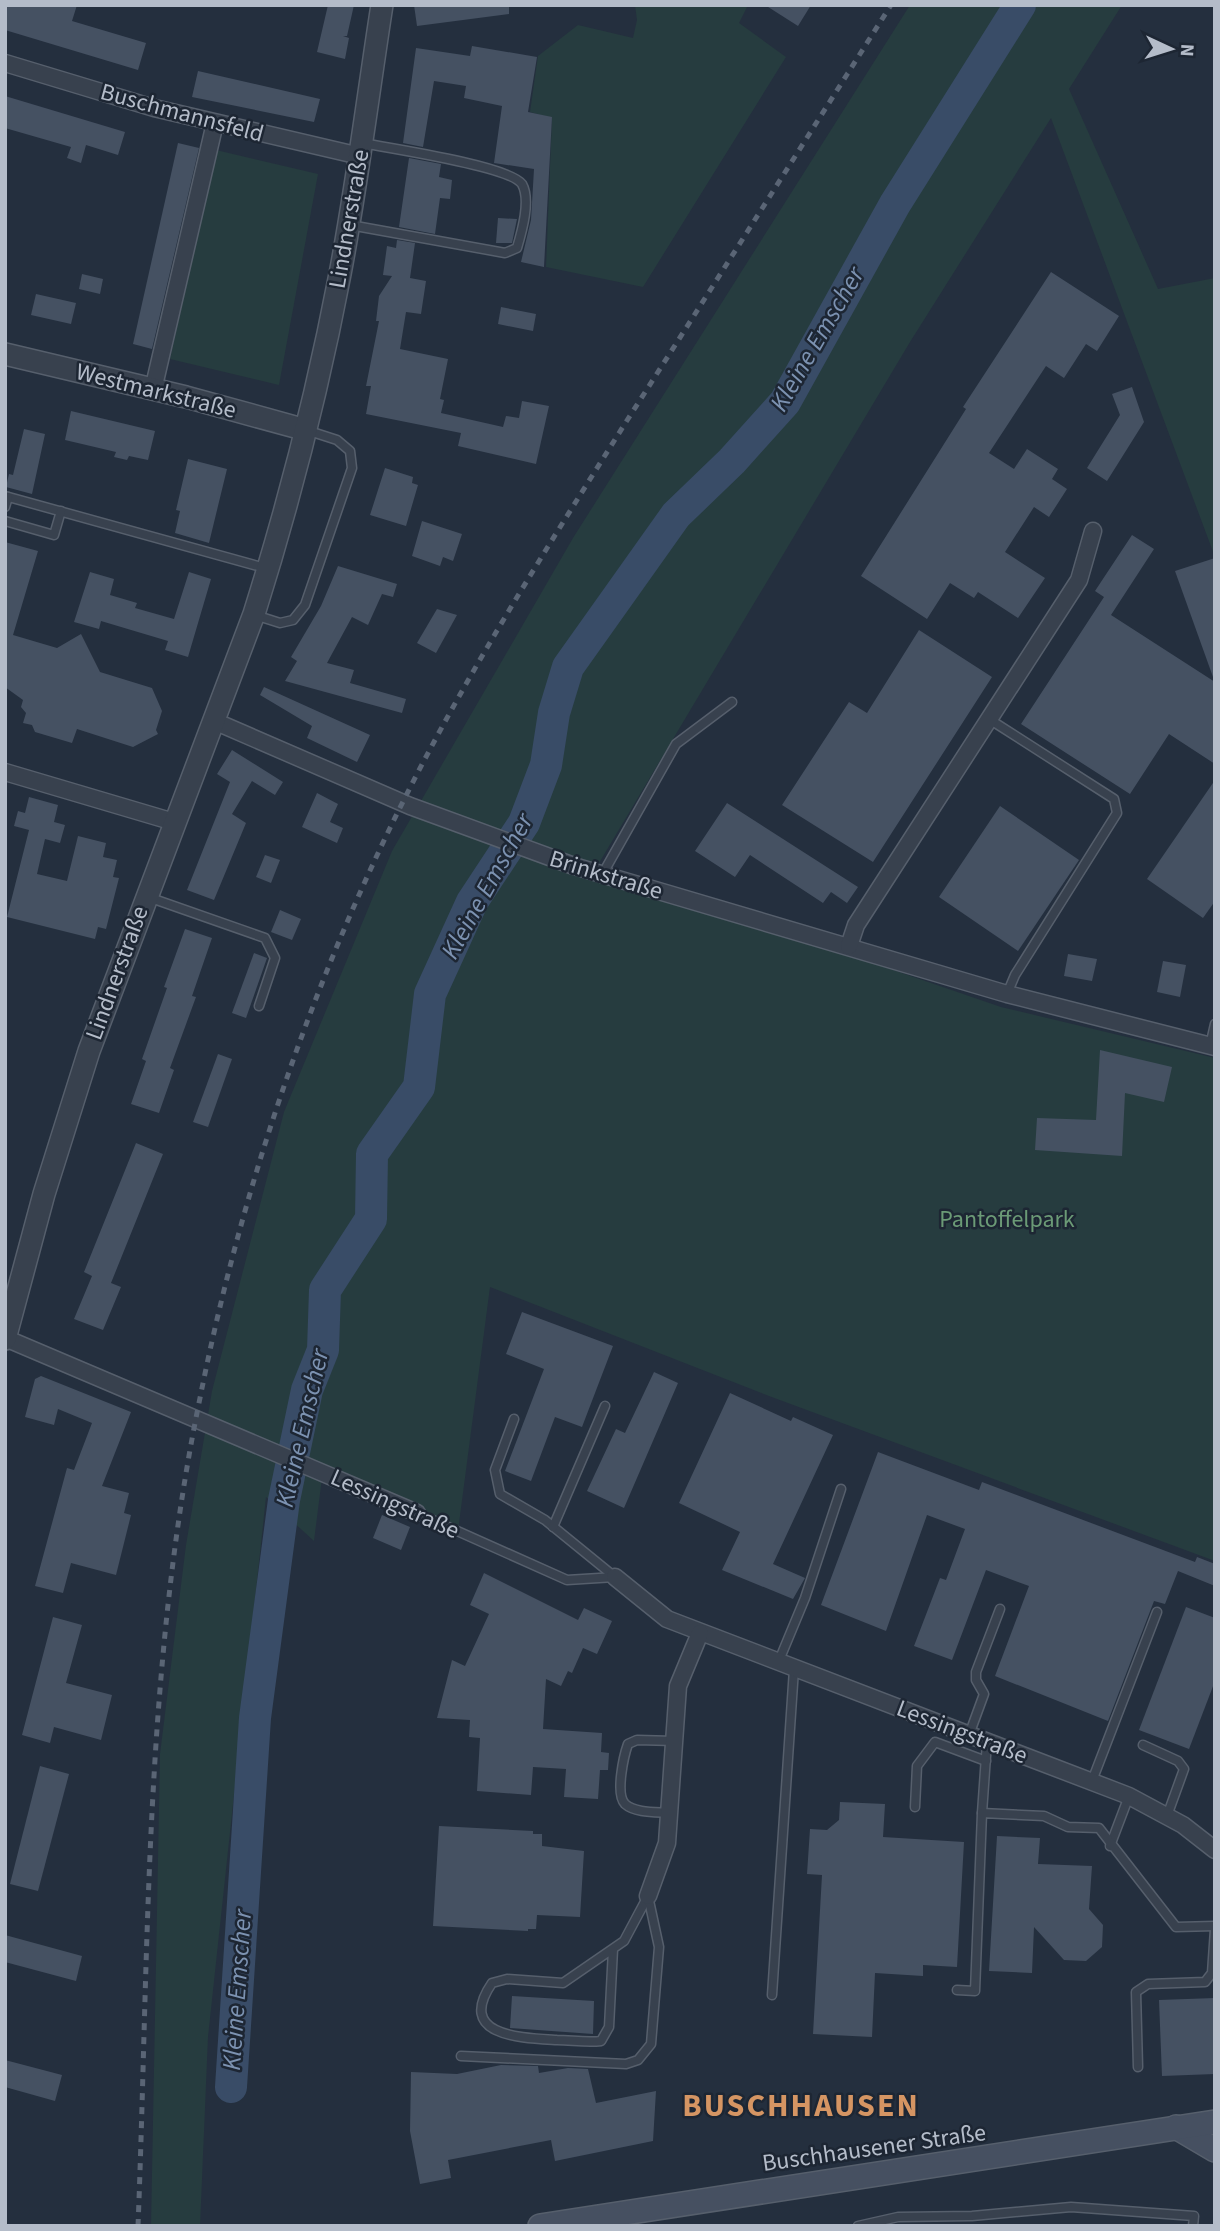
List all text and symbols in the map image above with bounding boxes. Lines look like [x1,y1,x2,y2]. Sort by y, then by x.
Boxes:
north arrow [1136,14,1206,84]
text: N [1173,43,1200,57]
street label: Buschmannsfeld [97,74,267,152]
street label: Lindnerstraße [320,147,378,291]
water label: Kleine Emscher [761,259,874,418]
street label: Westmarkstraße [72,354,240,428]
water label: Kleine Emscher [432,805,543,966]
street label: Brinkstraße [545,841,667,909]
street label: Lindnerstraße [77,901,157,1045]
park label: Pantoffelpark [939,1202,1075,1237]
water label: Kleine Emscher [266,1344,338,1511]
street label: Lessingstraße [325,1460,465,1548]
street label: Lessingstraße [891,1691,1033,1773]
water label: Kleine Emscher [213,1907,261,2072]
district label: BUSCHHAUSEN [682,2083,920,2129]
street label: Buschhausener Straße [760,2115,988,2181]

